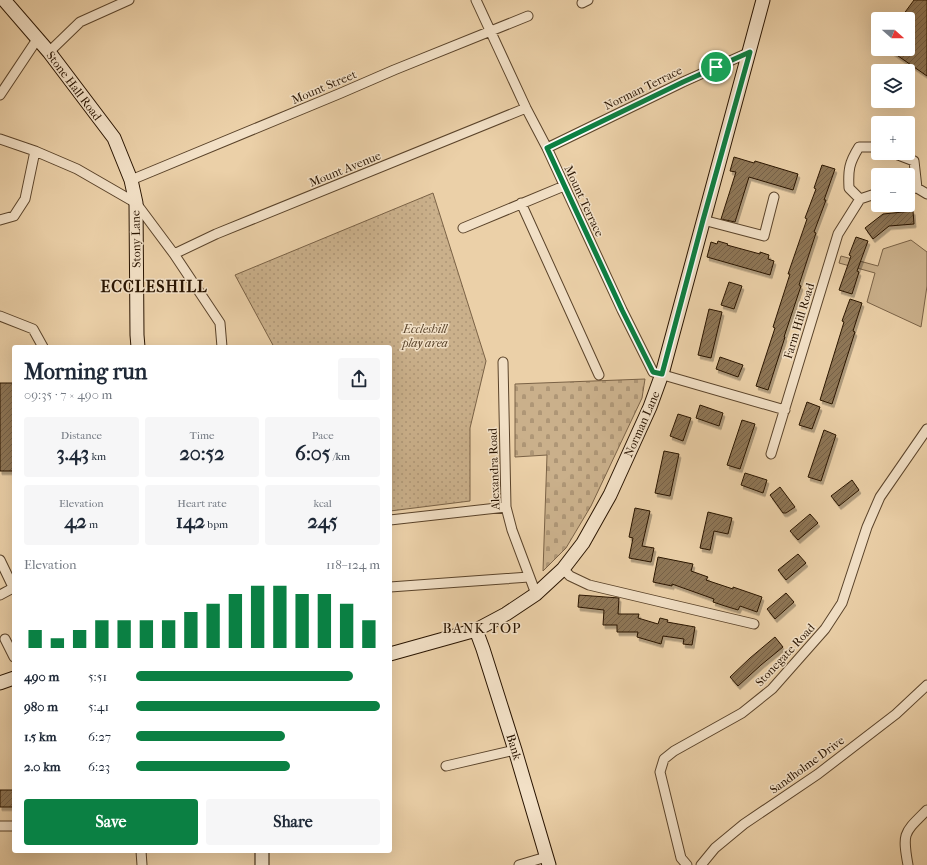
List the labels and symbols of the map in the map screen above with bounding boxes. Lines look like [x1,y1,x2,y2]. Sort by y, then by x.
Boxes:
north arrow [871,12,915,56]
street label: Stone Hall Road [43,49,105,124]
pin [699,50,733,84]
street label: Norman Terrace [602,63,684,113]
street label: Mount Street [290,67,359,107]
street label: Mount Avenue [307,148,383,190]
street label: Mount Terrace [561,163,607,239]
street label: Stony Lane [128,210,144,268]
district label: ECCLESHILL [100,277,208,296]
street label: Farm Hill Road [781,281,817,361]
park label: Eccleshill play area [400,322,449,350]
street label: Norman Lane [621,389,663,459]
street label: Alexandra Road [486,427,502,511]
district label: BANK TOP [443,620,521,637]
street label: Stonegate Road [752,620,818,689]
street label: Bank [503,732,525,762]
street label: Sandholme Drive [767,733,847,797]

